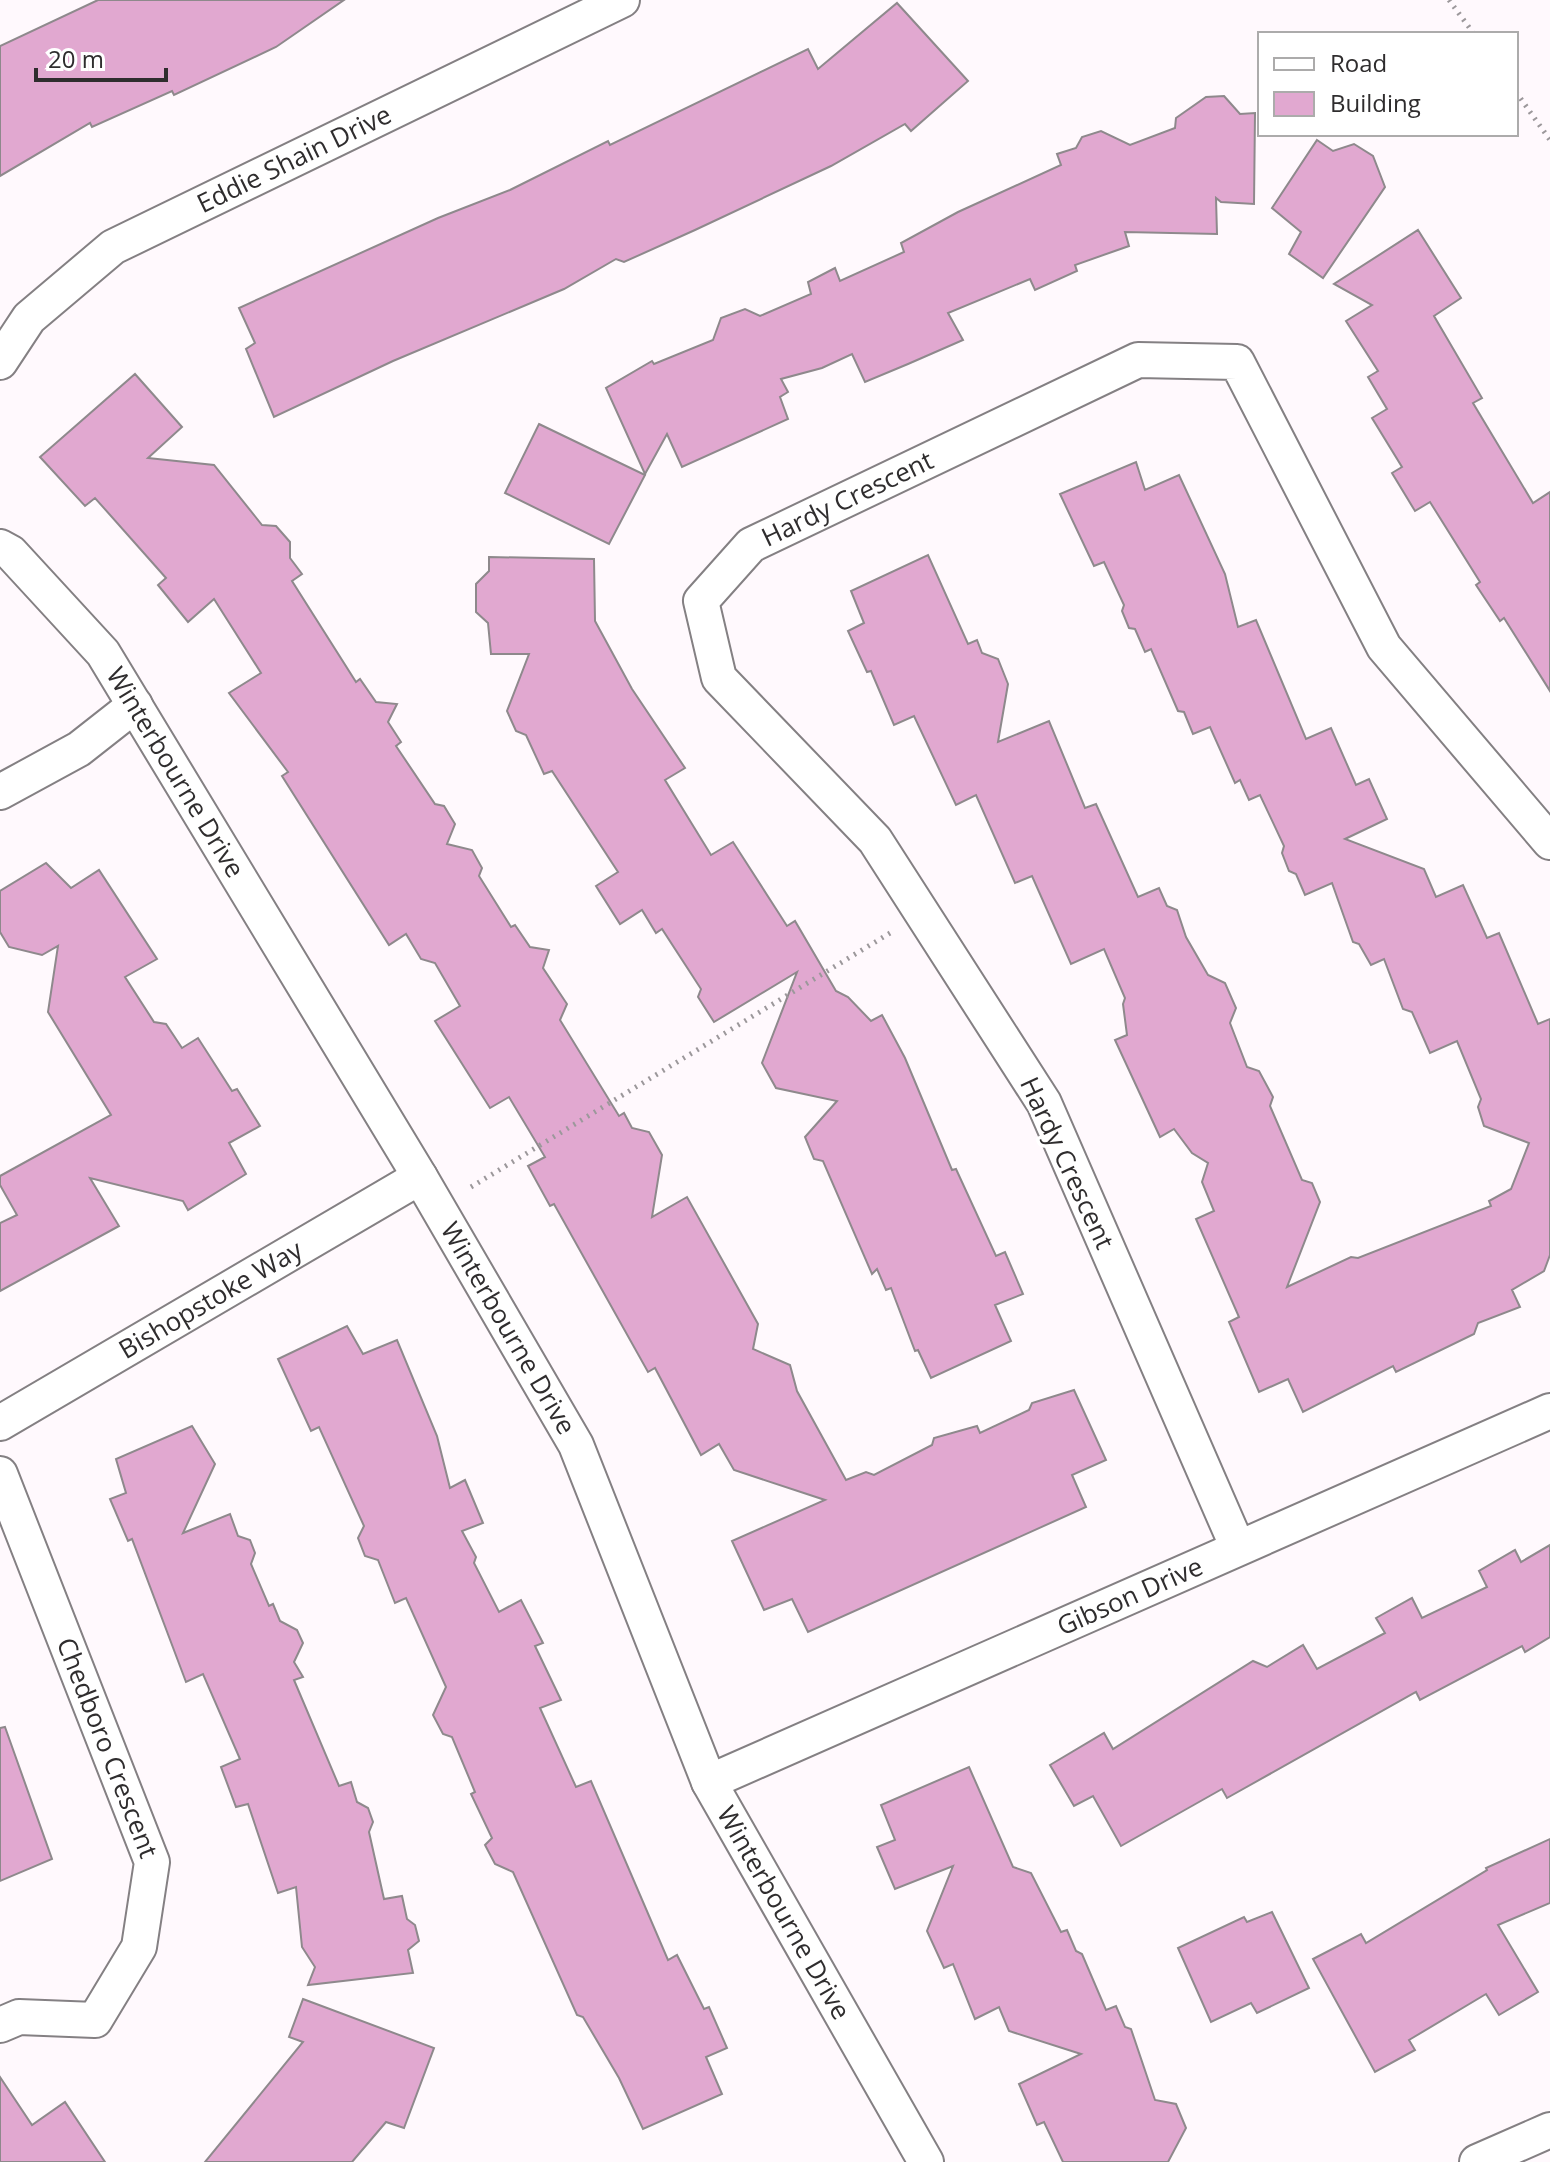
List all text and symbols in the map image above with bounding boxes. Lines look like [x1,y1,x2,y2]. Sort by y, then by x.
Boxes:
scale bar [36,32,166,82]
legend [1258,32,1518,136]
text: 20 m [48,42,104,75]
text: Road [1330,46,1387,79]
text: Building [1330,86,1421,119]
street label: Eddie Shain Drive [190,96,397,221]
street label: Hardy Crescent [755,442,939,554]
street label: Winterbourne Drive [99,660,254,884]
street label: Hardy Crescent [1012,1071,1124,1255]
street label: Winterbourne Drive [433,1215,585,1441]
street label: Bishopstoke Way [112,1230,309,1367]
street label: Gibson Drive [1051,1548,1208,1643]
street label: Chedboro Crescent [49,1632,168,1863]
street label: Winterbourne Drive [709,1799,860,2026]

